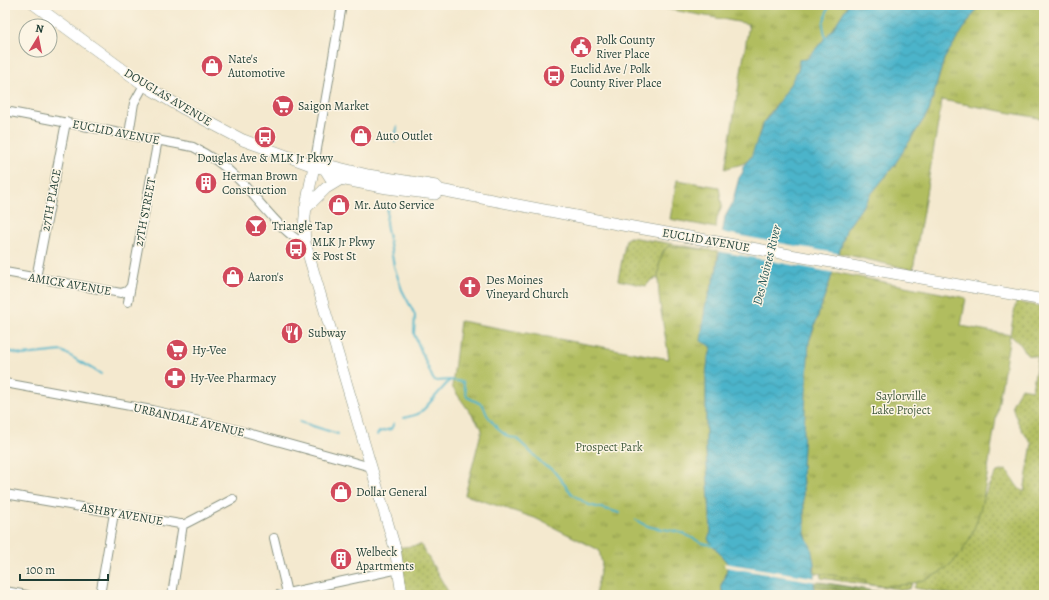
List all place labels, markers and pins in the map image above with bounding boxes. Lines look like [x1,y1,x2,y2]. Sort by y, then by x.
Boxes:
place label: Polk County River Place [596,32,656,62]
public building icon: Polk County River Place [568,34,594,60]
place label: Nate's Automotive [227,51,285,81]
shop icon: Nate's Automotive [199,53,225,79]
place label: Euclid Ave / Polk County River Place [570,61,662,91]
bus stop icon: Euclid Ave / Polk County River Place [541,63,567,89]
supermarket icon: Saigon Market [270,93,296,119]
place label: Saigon Market [298,98,369,114]
shop icon: Auto Outlet [348,123,374,149]
bus stop icon: Douglas Ave & MLK Jr Pkwy [252,124,278,150]
place label: Auto Outlet [375,128,433,144]
place label: Douglas Ave & MLK Jr Pkwy [197,150,334,166]
place label: Herman Brown Construction [222,168,298,198]
building icon: Herman Brown Construction [193,170,219,196]
shop icon: Mr. Auto Service [326,192,352,218]
place label: Mr. Auto Service [354,197,434,213]
bar icon: Triangle Tap [243,213,269,239]
place label: Triangle Tap [272,218,333,234]
place label: MLK Jr Pkwy & Post St [312,234,376,264]
bus stop icon: MLK Jr Pkwy & Post St [283,236,309,262]
shop icon: Aaron's [220,264,246,290]
place label: Aaron's [247,269,284,285]
place label: Des Moines Vineyard Church [485,272,569,302]
church icon: Des Moines Vineyard Church [457,274,483,300]
restaurant icon: Subway [279,320,305,346]
place label: Subway [308,325,346,341]
supermarket icon: Hy-Vee [164,337,190,363]
place label: Hy-Vee [192,342,226,358]
pharmacy icon: Hy-Vee Pharmacy [162,365,188,391]
place label: Hy-Vee Pharmacy [190,370,277,386]
shop icon: Dollar General [328,479,354,505]
place label: Dollar General [356,484,427,500]
place label: Welbeck Apartments [355,544,414,574]
building icon: Welbeck Apartments [328,546,354,572]

